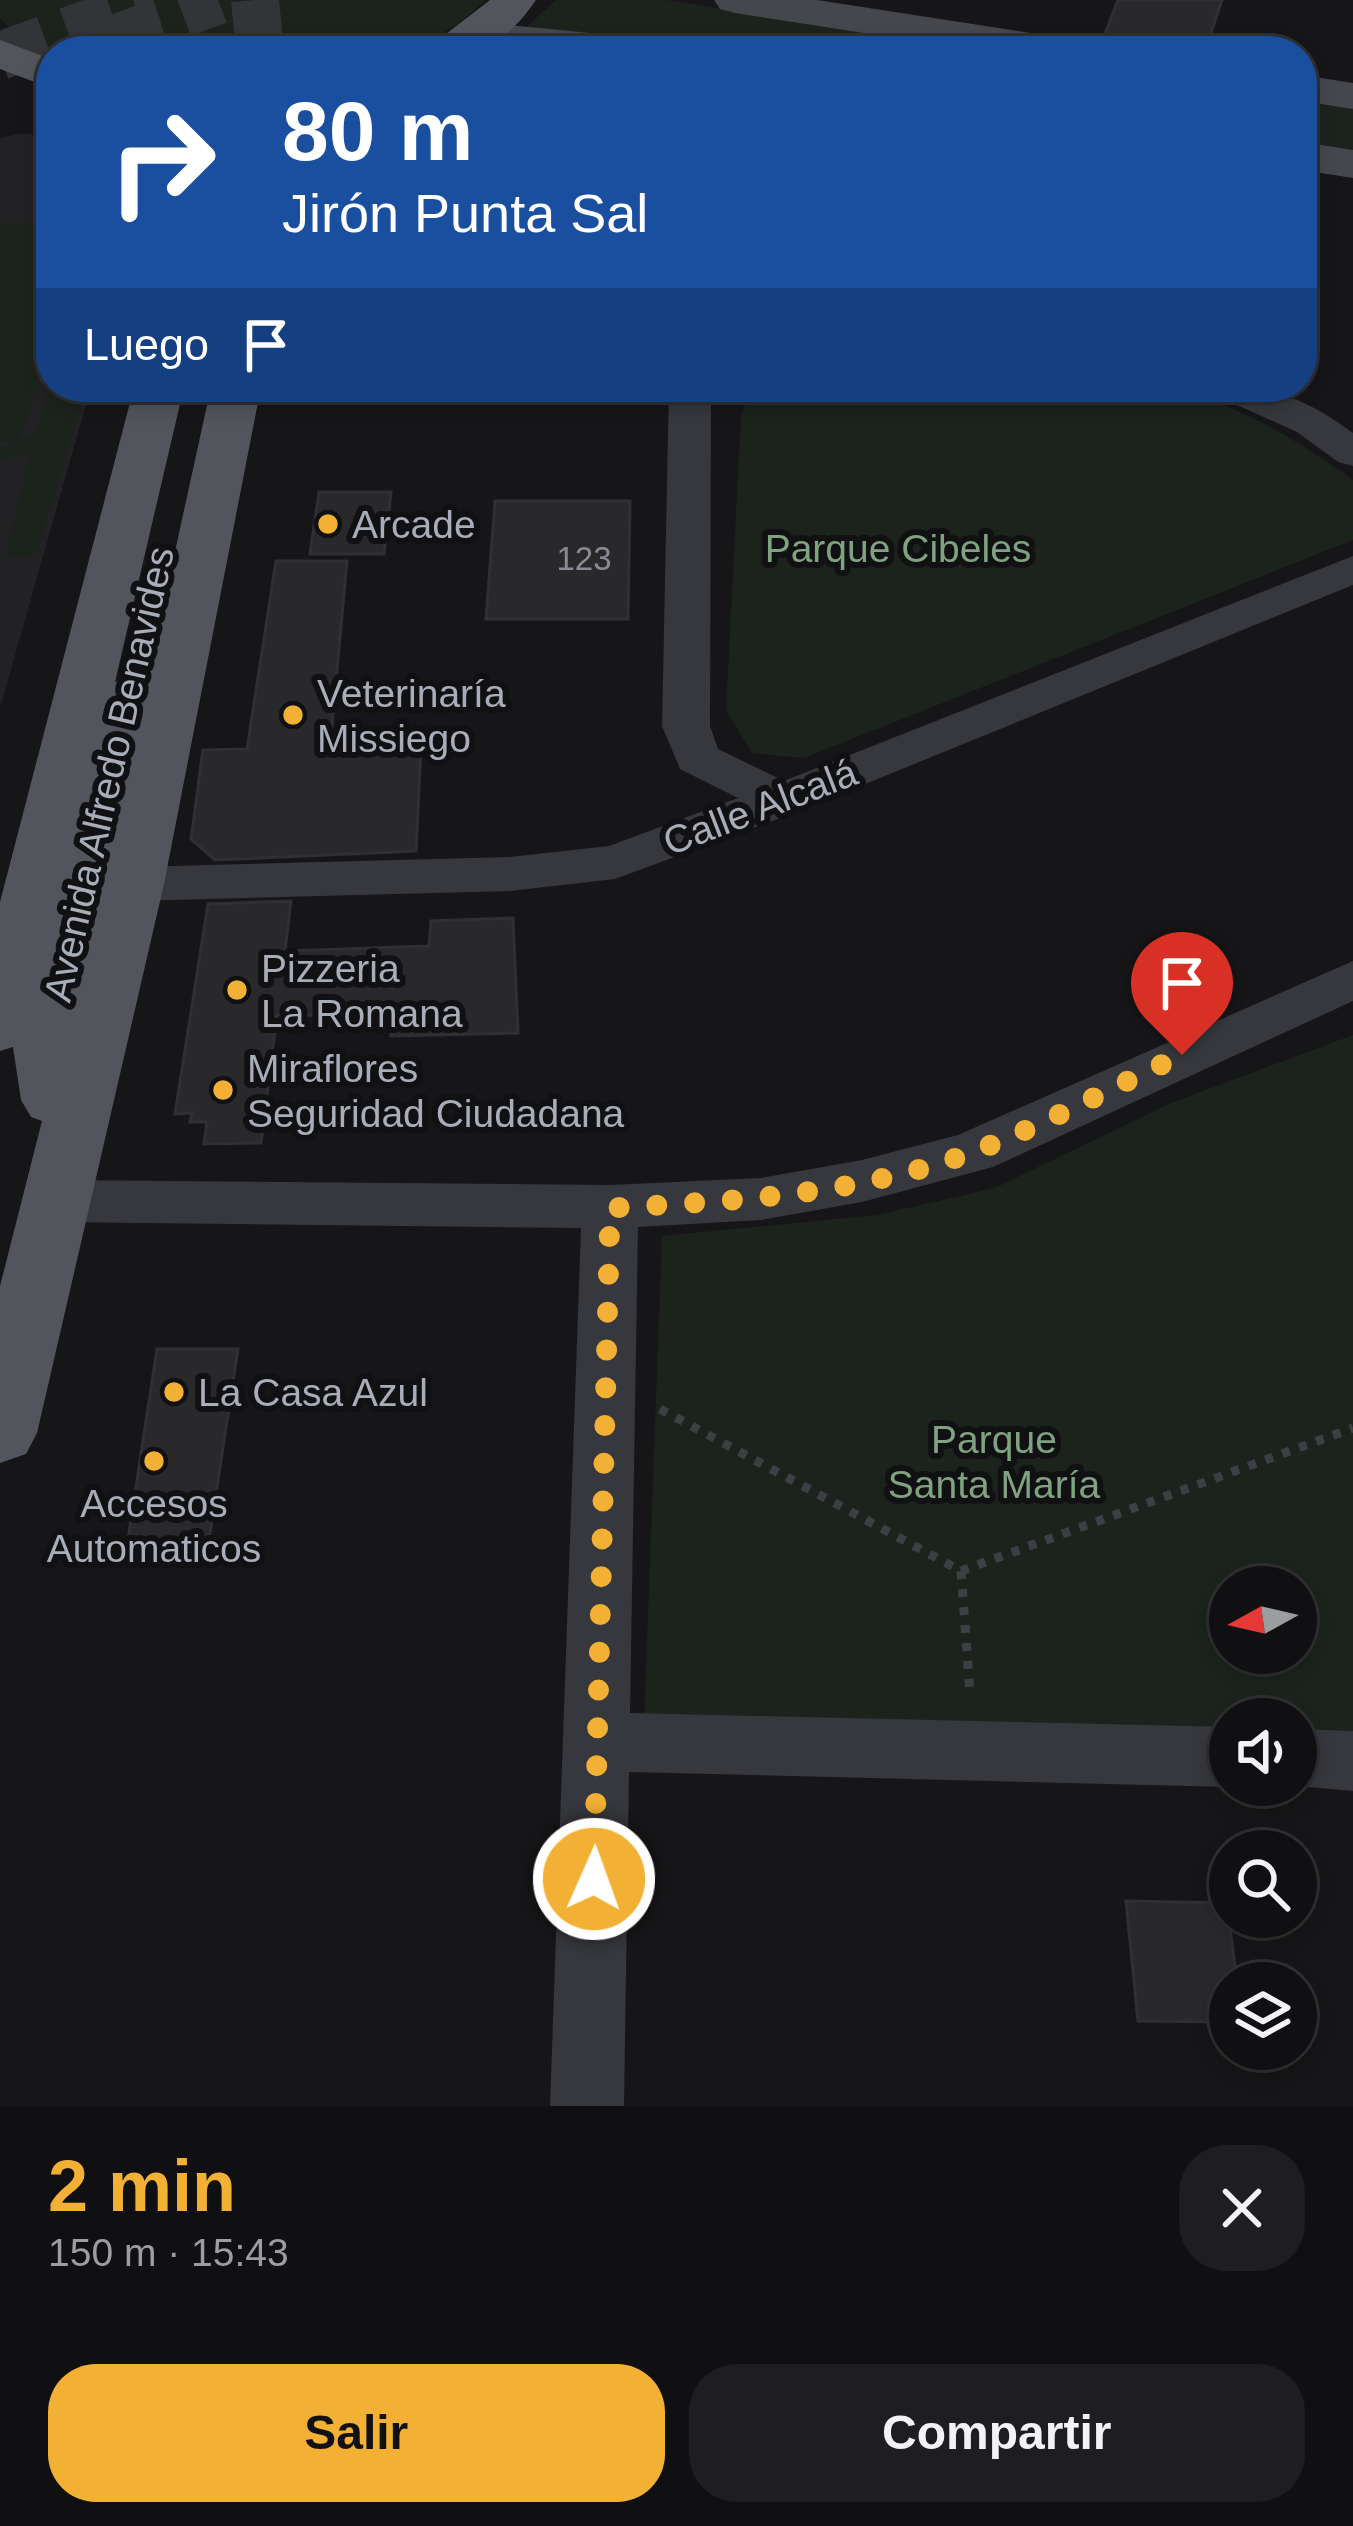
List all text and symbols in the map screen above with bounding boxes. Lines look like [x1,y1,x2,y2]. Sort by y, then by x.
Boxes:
icon: right [84,84,240,240]
text: 80 m [282,84,473,178]
text: Jirón Punta Sal [282,183,648,243]
icon: arrive [233,312,299,378]
text: Luego [84,319,209,370]
place label: Arcade [352,503,476,546]
marker: Arcade [315,511,341,537]
park label: Parque Cibeles [765,527,1031,570]
house number: 123 [556,540,612,577]
street label: Avenida Alfredo Benavides [36,542,182,1006]
place label: Veterinaría Missiego [317,672,506,760]
marker: Veterinaría Missiego [280,702,306,728]
street label: Calle Alcalá [657,750,863,864]
pin [1131,932,1233,1055]
place label: Pizzeria La Romana [261,947,463,1035]
icon: arrive [1149,950,1215,1016]
marker: Pizzeria La Romana [224,977,250,1003]
place label: Miraflores Seguridad Ciudadana [247,1047,625,1135]
marker: Miraflores Seguridad Ciudadana [210,1077,236,1103]
place label: La Casa Azul [198,1371,428,1414]
marker: La Casa Azul [161,1379,187,1405]
park label: Parque Santa María [888,1418,1101,1506]
marker: Accesos Automaticos [141,1448,167,1474]
place label: Accesos Automaticos [47,1482,261,1570]
north arrow [1209,1566,1317,1674]
map controls [1209,1566,1317,2070]
button: sound [1209,1698,1317,1806]
position arrow [531,1816,657,1942]
button: search [1209,1830,1317,1938]
button: layers [1209,1962,1317,2070]
button: close [1179,2145,1305,2271]
text: 2 min [48,2146,236,2226]
text: 150 m · 15:43 [48,2231,289,2274]
button: Salir [48,2364,665,2502]
button: Compartir [689,2364,1305,2502]

